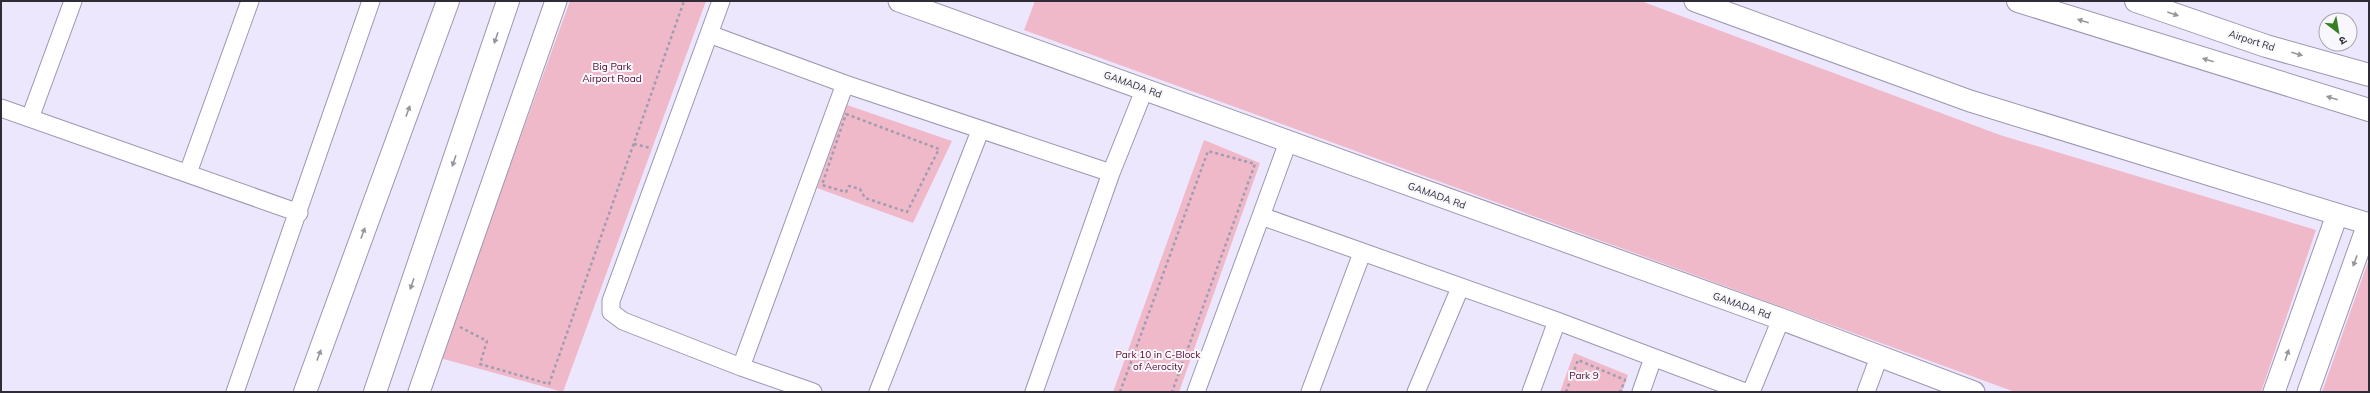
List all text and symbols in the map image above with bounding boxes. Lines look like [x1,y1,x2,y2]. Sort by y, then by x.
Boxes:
one-way arrow [2168,11,2180,17]
north arrow [2318,12,2358,52]
one-way arrow [2077,18,2089,24]
street label: Airport Rd [2227,27,2277,54]
one-way arrow [493,32,499,44]
text: उ [2336,33,2350,49]
one-way arrow [2291,51,2303,57]
one-way arrow [2201,57,2213,63]
park label: Big Park Airport Road [582,60,642,85]
street label: GAMADA Rd [1102,68,1164,101]
one-way arrow [2325,95,2337,101]
one-way arrow [405,105,411,117]
one-way arrow [451,155,457,167]
street label: GAMADA Rd [1406,179,1468,212]
one-way arrow [361,227,367,239]
one-way arrow [2352,255,2358,267]
one-way arrow [409,278,415,290]
street label: GAMADA Rd [1711,289,1773,322]
park label: Park 10 in C-Block of Aerocity [1116,348,1201,373]
one-way arrow [316,349,322,361]
one-way arrow [2285,349,2291,361]
park label: Park 9 [1569,369,1599,382]

